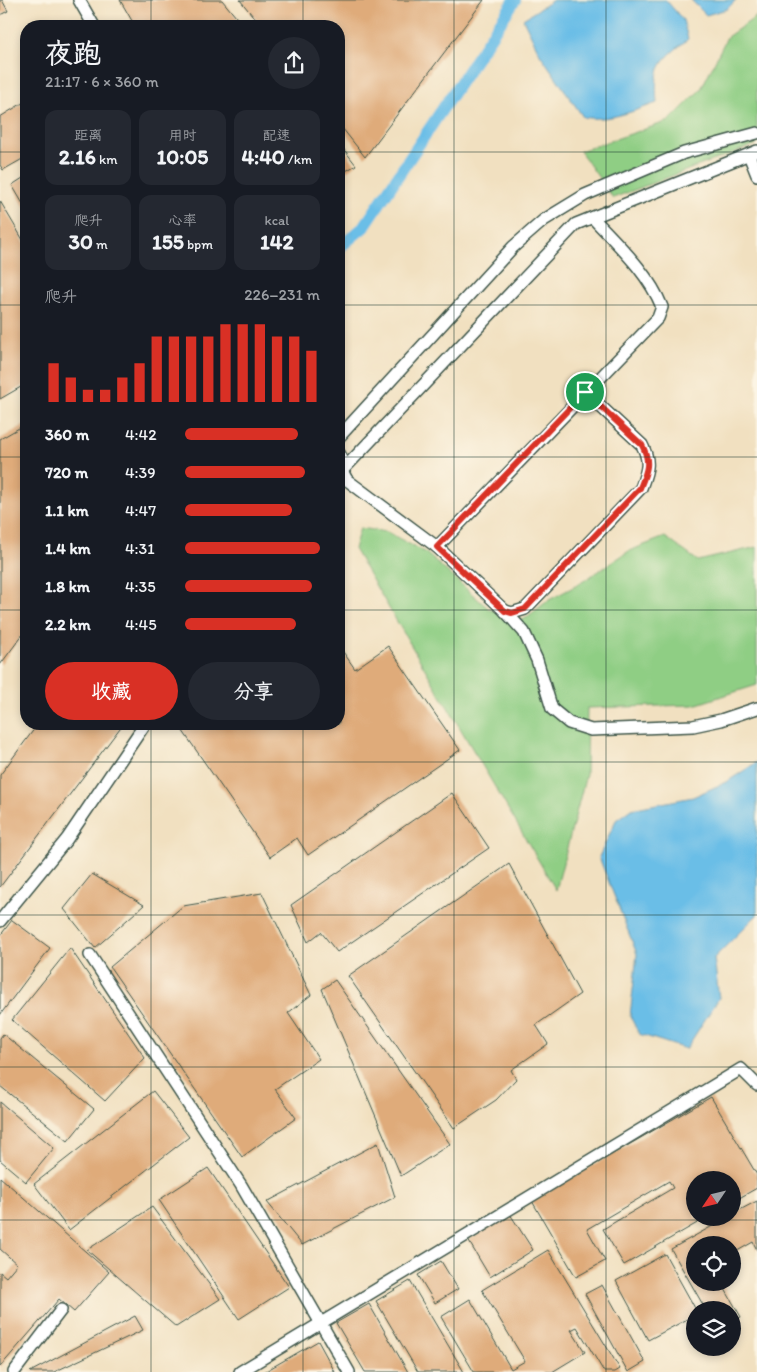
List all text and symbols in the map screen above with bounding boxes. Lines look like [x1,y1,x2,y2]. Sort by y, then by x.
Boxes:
text: 夜跑 [45,36,101,70]
button: share [268,37,320,89]
text: 21:17 · 6 × 360 m [45,72,159,91]
text: 距离 [74,127,102,144]
text: 用时 [168,127,196,144]
text: 配速 [263,127,291,144]
text: 2.16 [59,144,96,169]
text: 10:05 [157,144,208,169]
text: 4:40 [241,144,285,169]
text: km [96,151,118,168]
text: /km [285,151,312,168]
text: 爬升 [74,212,102,229]
text: 心率 [168,212,196,229]
text: kcal [264,212,289,229]
text: 30 [69,229,93,254]
text: 155 [152,229,184,254]
text: 142 [260,229,294,254]
text: m [93,236,108,253]
text: bpm [184,236,213,253]
text: 226–231 m [244,285,320,304]
text: 爬升 [45,287,77,306]
pin [564,371,606,413]
icon: arrive [571,378,599,406]
text: 360 m [45,425,89,444]
text: 4:42 [125,425,157,444]
text: 720 m [45,463,88,482]
text: 4:39 [125,463,156,482]
text: 1.1 km [45,501,89,520]
text: 4:47 [125,501,156,520]
text: 1.4 km [45,539,91,558]
text: 4:31 [125,539,155,558]
text: 1.8 km [45,577,90,596]
text: 4:35 [125,577,156,596]
text: 2.2 km [45,615,91,634]
text: 4:45 [125,615,157,634]
button: 收藏 [45,662,178,720]
button: 分享 [188,662,320,720]
north arrow [686,1171,741,1226]
map controls [686,1171,741,1356]
button: locate [686,1236,741,1291]
button: layers [686,1301,741,1356]

